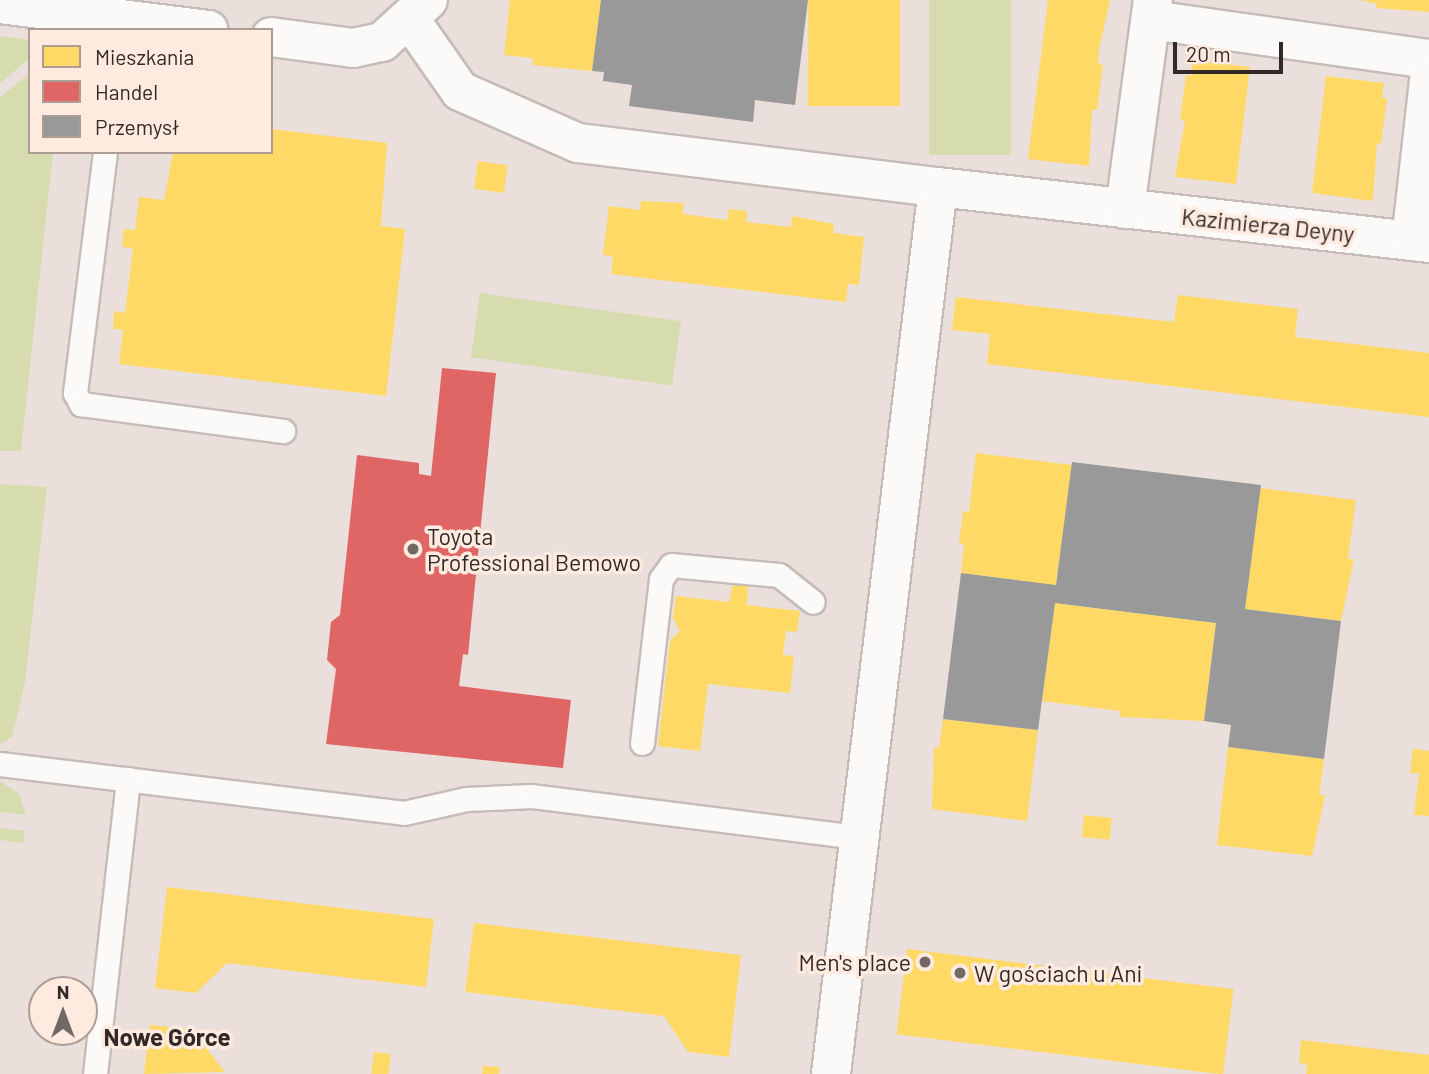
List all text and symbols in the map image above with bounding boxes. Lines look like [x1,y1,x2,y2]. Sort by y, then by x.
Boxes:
legend [28,28,273,154]
scale bar [1177,28,1287,72]
text: 20 m [1186,41,1231,66]
text: Mieszkania [95,44,194,69]
text: Handel [95,79,158,104]
text: Przemysł [95,114,179,139]
street label: Kazimierza Deyny [1180,202,1356,248]
place label: Toyota Professional Bemowo [427,522,641,576]
marker: Toyota Professional Bemowo [405,541,421,557]
place label: Men's place [799,948,911,976]
marker: Men's place [917,954,933,970]
place label: W gościach u Ani [974,959,1142,987]
marker: W gościach u Ani [952,965,968,981]
north arrow [28,976,98,1046]
text: N [57,980,69,1003]
district label: Nowe Górce [103,1023,231,1051]

